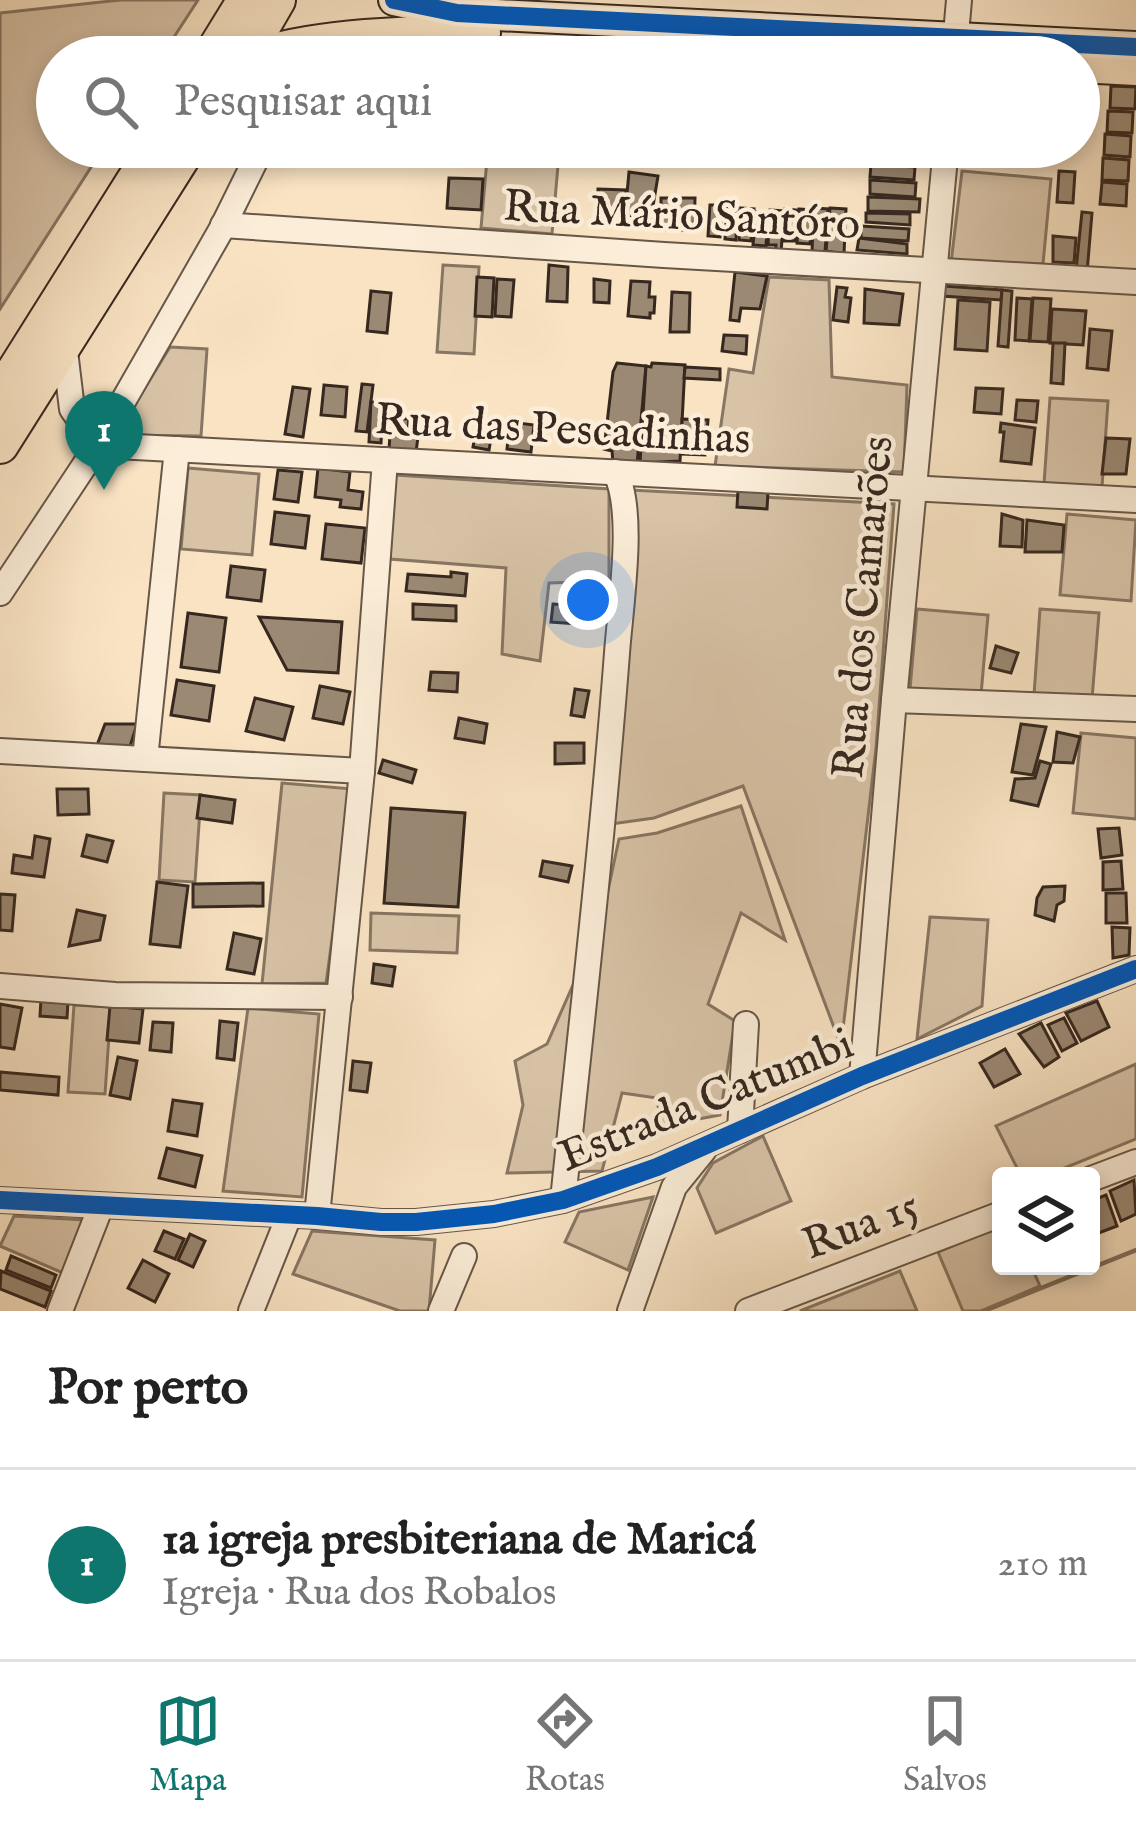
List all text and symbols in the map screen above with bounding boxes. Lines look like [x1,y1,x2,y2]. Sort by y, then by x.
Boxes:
search box [36,36,1100,168]
icon: search [78,69,144,135]
text: Pesquisar aqui [174,74,432,131]
street label: Rua Mário Santóro [502,179,862,254]
pin: 1 [65,391,143,490]
street label: Rua das Pescadinhas [374,392,752,469]
street label: Rua dos Camarões [821,434,908,781]
your location [558,570,618,630]
street label: Estrada Catumbi [551,1016,862,1186]
map controls [992,1167,1100,1275]
button: layers [992,1167,1100,1275]
street label: Rua 15 [795,1178,927,1274]
text: Por perto [48,1357,248,1422]
text: 1a igreja presbiteriana de Maricá [162,1512,755,1569]
text: 1 [80,1540,94,1589]
text: 210 m [998,1540,1088,1589]
text: Igreja · Rua dos Robalos [162,1569,556,1618]
tab: Mapa [149,1688,227,1802]
tab: Rotas [525,1688,605,1802]
tab: Salvos [903,1688,987,1802]

